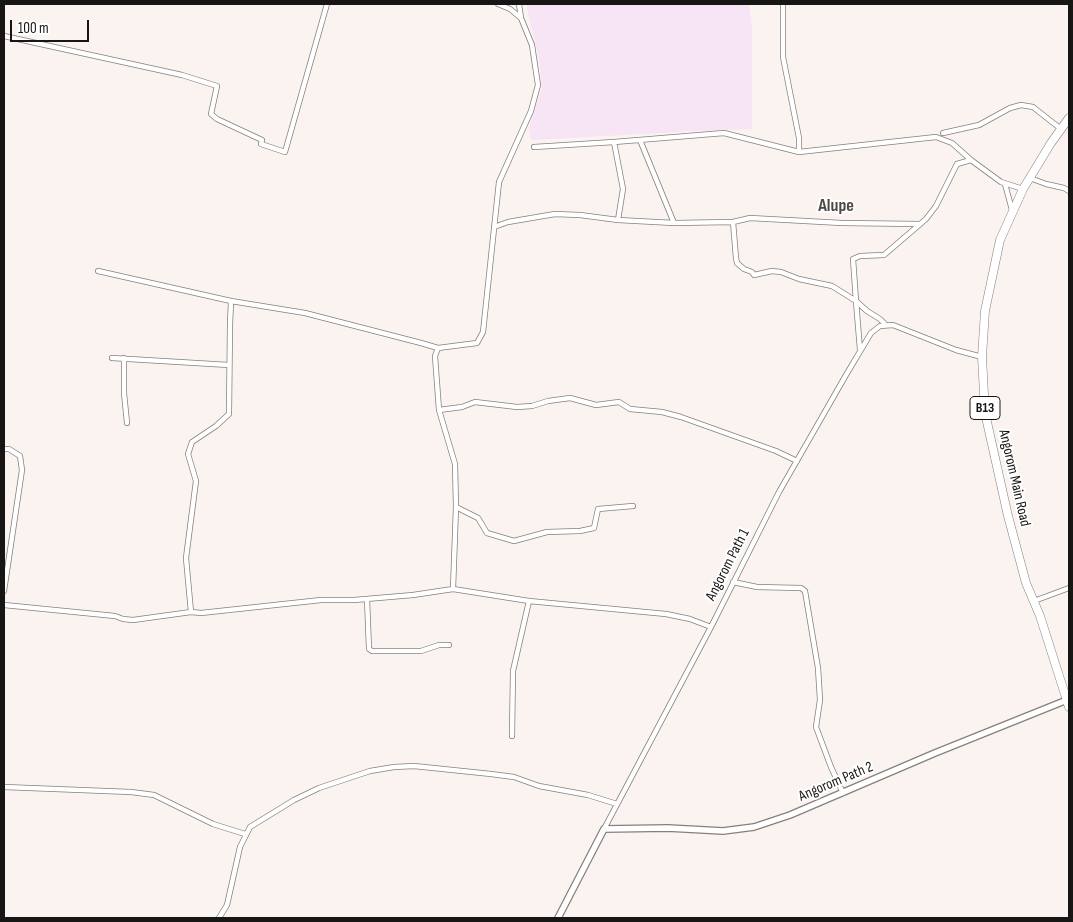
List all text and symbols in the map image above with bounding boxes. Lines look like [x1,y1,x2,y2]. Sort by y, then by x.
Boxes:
scale bar [12,10,91,42]
text: 100 m [18,19,49,38]
district label: Alupe [818,195,854,217]
road number: B13 [970,396,1000,419]
street label: Angorom Main Road [994,428,1034,528]
street label: Angorom Path 1 [702,526,754,604]
street label: Angorom Path 2 [796,758,876,806]

